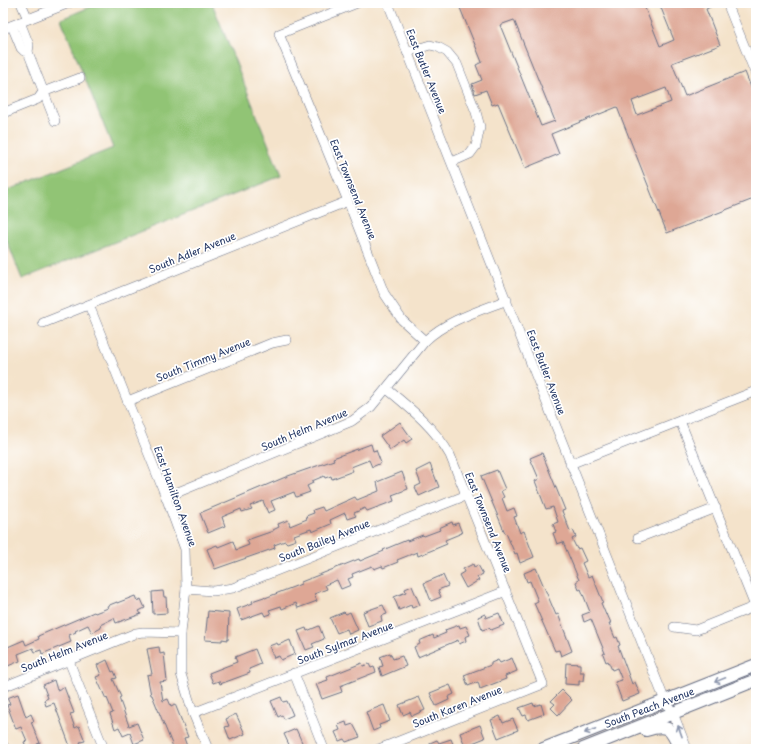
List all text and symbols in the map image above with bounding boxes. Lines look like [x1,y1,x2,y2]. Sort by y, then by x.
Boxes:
street label: East Butler Avenue [403,26,451,116]
street label: East Townsend Avenue [327,136,381,242]
street label: South Adler Avenue [146,227,238,276]
street label: East Butler Avenue [524,327,570,417]
street label: South Timmy Avenue [154,333,253,386]
street label: South Helm Avenue [258,404,350,454]
street label: East Hamilton Avenue [151,444,201,549]
street label: East Townsend Avenue [462,469,516,575]
street label: South Bailey Avenue [276,515,372,565]
street label: South Sylmar Avenue [295,617,396,667]
street label: South Helm Avenue [18,627,110,675]
one-way arrow [714,676,726,684]
street label: South Karen Avenue [410,681,504,731]
street label: South Peach Avenue [602,683,697,731]
one-way arrow [676,725,684,737]
one-way arrow [584,727,596,735]

